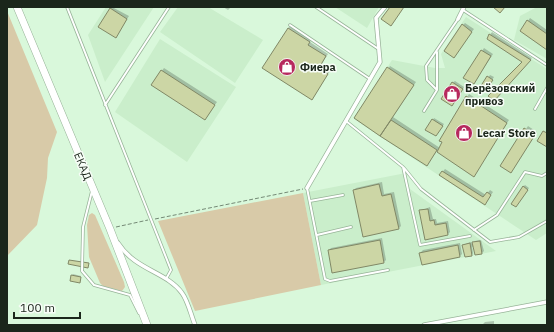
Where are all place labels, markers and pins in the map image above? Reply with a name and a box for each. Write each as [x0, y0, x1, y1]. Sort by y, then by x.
shop icon: Фиера [277, 57, 297, 77]
place label: Фиера [300, 60, 336, 74]
place label: Берёзовский привоз [465, 81, 535, 108]
shop icon: Берёзовский привоз [442, 84, 462, 104]
shop icon: Lecar Store [454, 123, 474, 143]
place label: Lecar Store [477, 126, 536, 140]

